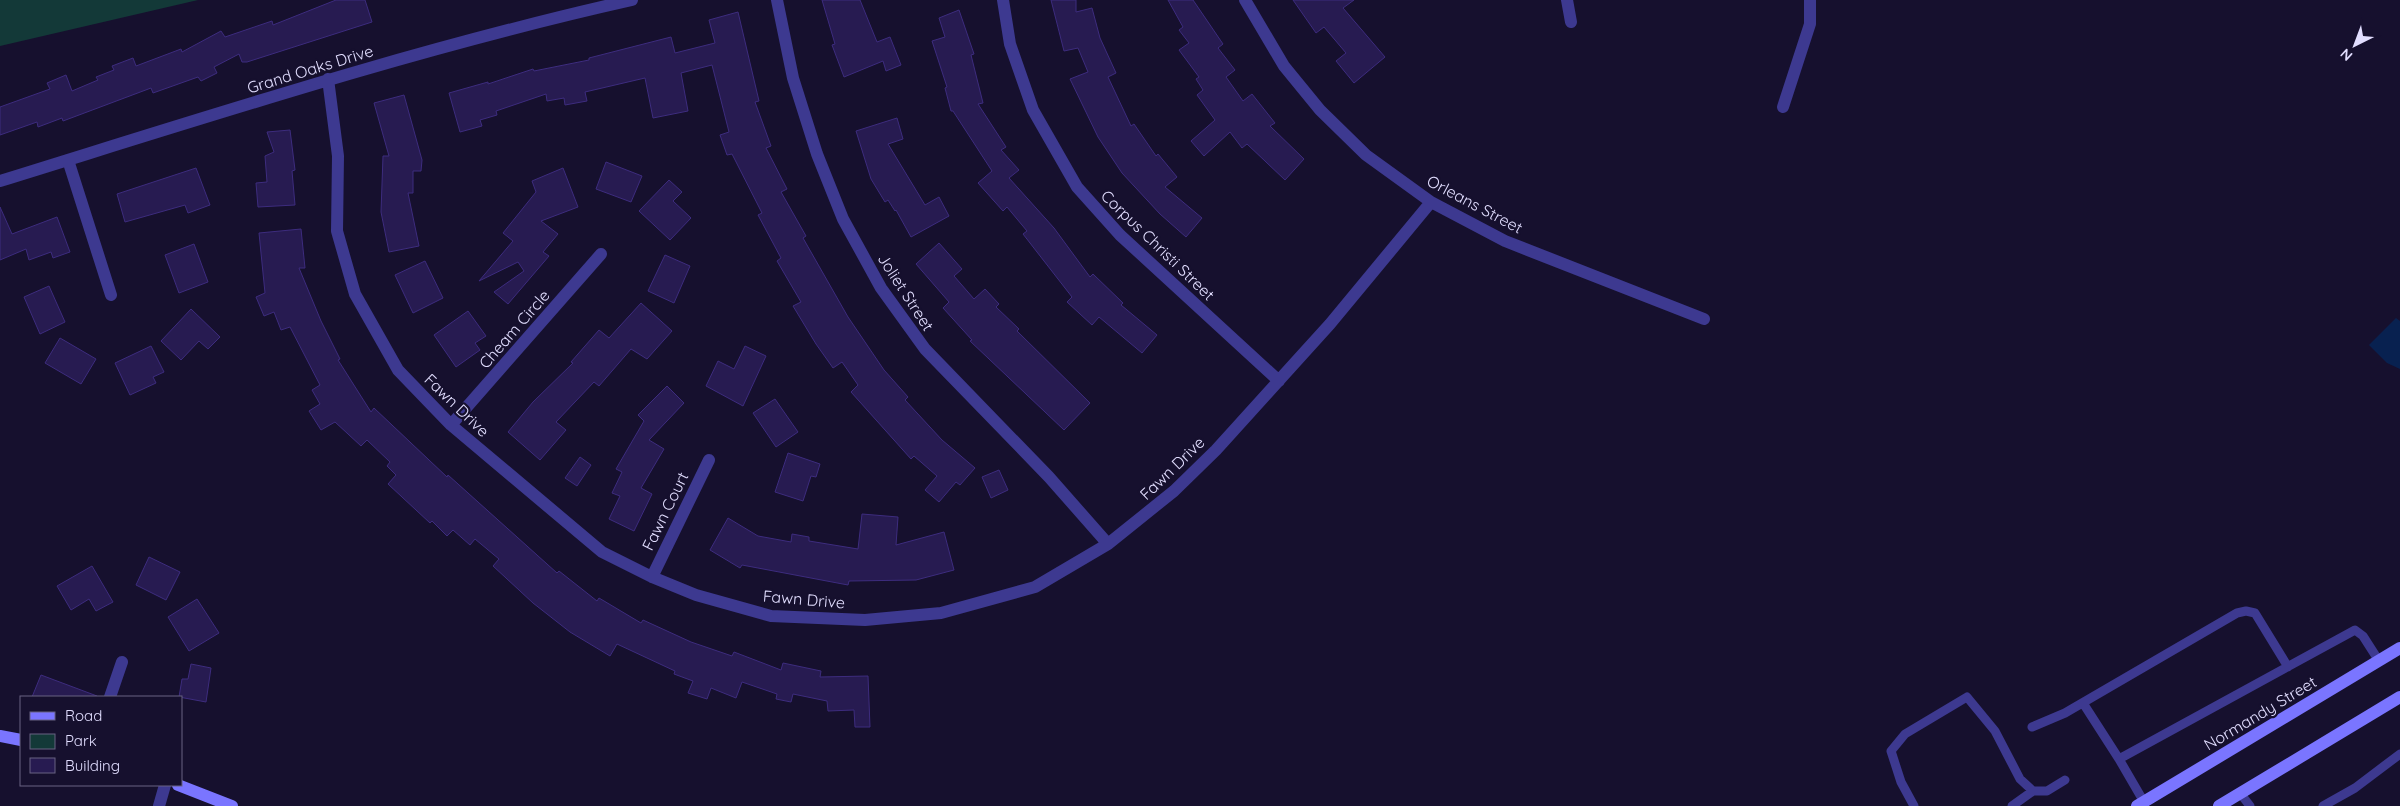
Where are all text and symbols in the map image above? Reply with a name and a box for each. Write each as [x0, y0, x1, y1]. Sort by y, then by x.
north arrow [2330, 20, 2380, 70]
street label: Grand Oaks Drive [244, 40, 376, 98]
text: N [2336, 45, 2356, 65]
street label: Orleans Street [1424, 170, 1526, 238]
street label: Corpus Christi Street [1097, 186, 1219, 304]
street label: Joliet Street [874, 249, 938, 335]
street label: Cheam Circle [474, 286, 554, 372]
street label: Fawn Drive [420, 369, 494, 441]
street label: Fawn Drive [1135, 432, 1209, 504]
street label: Fawn Court [637, 469, 693, 553]
street label: Fawn Drive [762, 585, 846, 613]
street label: Normandy Street [2200, 671, 2320, 755]
legend [20, 696, 182, 786]
text: Road [65, 706, 102, 725]
text: Park [65, 731, 97, 750]
text: Building [65, 756, 120, 775]

